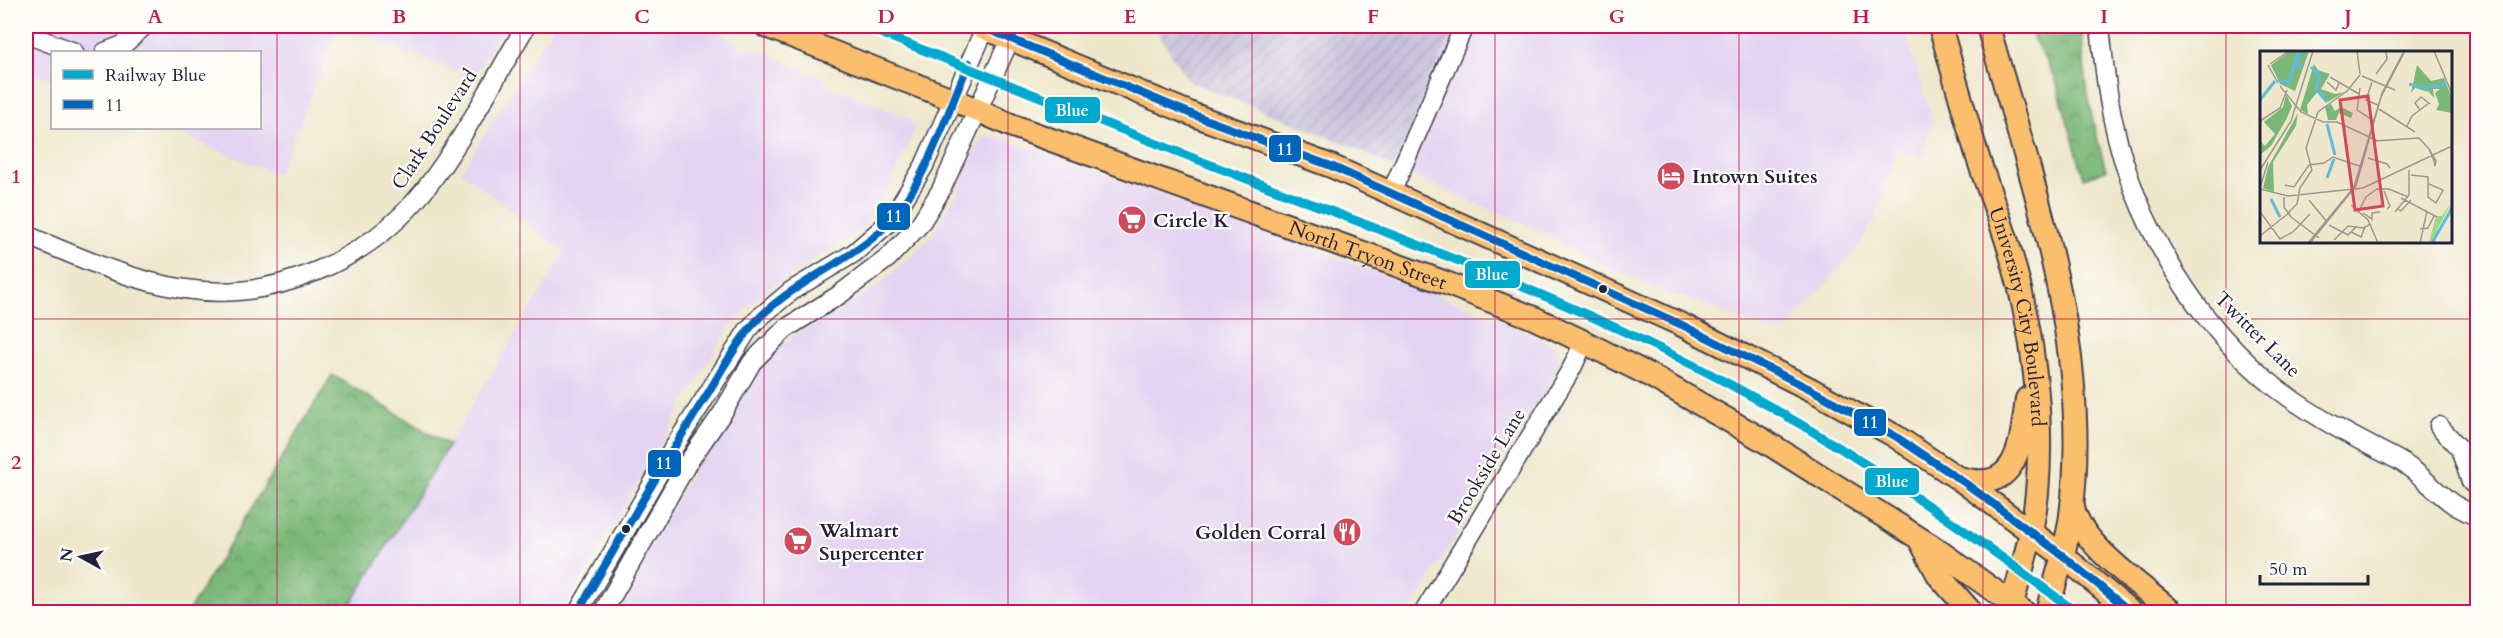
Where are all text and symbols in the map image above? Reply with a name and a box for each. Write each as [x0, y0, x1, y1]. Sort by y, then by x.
text: A [147, 3, 163, 30]
text: B [392, 3, 406, 30]
text: C [634, 3, 650, 30]
text: D [877, 3, 895, 30]
text: E [1124, 3, 1136, 30]
text: F [1367, 3, 1379, 30]
text: G [1609, 3, 1625, 30]
text: H [1852, 3, 1870, 30]
text: I [2100, 3, 2108, 30]
text: J [2341, 3, 2352, 30]
legend [51, 51, 261, 129]
inset map [2260, 51, 2452, 243]
text: Railway Blue [105, 63, 206, 88]
street label: Clark Boulevard [385, 63, 484, 195]
text: 11 [105, 93, 123, 118]
line badge: Blue [1044, 96, 1101, 124]
text: Blue [1055, 100, 1089, 122]
line badge: 11 [1268, 134, 1302, 163]
text: 11 [1277, 139, 1293, 161]
hotel icon: Intown Suites [1655, 160, 1687, 192]
text: 1 [11, 163, 21, 190]
place label: Intown Suites [1692, 163, 1818, 190]
line badge: 11 [876, 202, 911, 231]
street label: University City Boulevard [1982, 203, 2052, 427]
supermarket icon: Circle K [1116, 204, 1148, 236]
text: 11 [886, 206, 902, 228]
place label: Circle K [1153, 207, 1230, 234]
street label: North Tryon Street [1285, 214, 1451, 296]
line badge: Blue [1464, 260, 1521, 289]
text: Blue [1475, 264, 1509, 286]
unlabelled marker [1597, 283, 1609, 295]
street label: Twitter Lane [2209, 285, 2307, 383]
street label: Brookside Lane [1441, 403, 1532, 530]
line badge: 11 [1853, 408, 1887, 437]
text: 11 [1862, 412, 1878, 434]
text: 2 [11, 449, 21, 476]
line badge: 11 [647, 449, 682, 478]
text: 11 [656, 453, 672, 475]
line badge: Blue [1864, 467, 1920, 496]
text: Blue [1875, 471, 1909, 493]
restaurant icon: Golden Corral [1331, 516, 1363, 548]
place label: Walmart Supercenter [818, 517, 925, 567]
place label: Golden Corral [1195, 519, 1326, 546]
unlabelled marker [620, 523, 632, 535]
supermarket icon: Walmart Supercenter [782, 525, 814, 557]
north arrow [51, 527, 111, 587]
text: N [55, 547, 79, 563]
scale bar [2260, 548, 2368, 586]
text: 50 m [2269, 557, 2308, 582]

